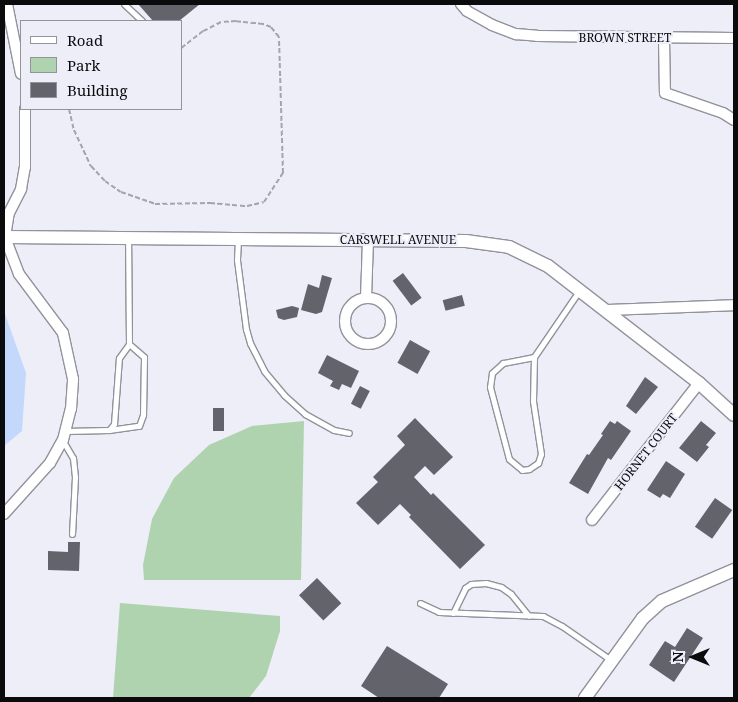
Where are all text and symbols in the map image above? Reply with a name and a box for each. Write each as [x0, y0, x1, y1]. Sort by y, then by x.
legend [20, 20, 182, 110]
text: Road [67, 30, 103, 50]
street label: BROWN STREET [579, 31, 671, 45]
text: Park [67, 55, 100, 75]
text: Building [67, 80, 128, 100]
street label: CARSWELL AVENUE [340, 233, 456, 247]
street label: HORNET COURT [612, 411, 680, 493]
north arrow [668, 632, 718, 682]
text: N [668, 651, 687, 663]

